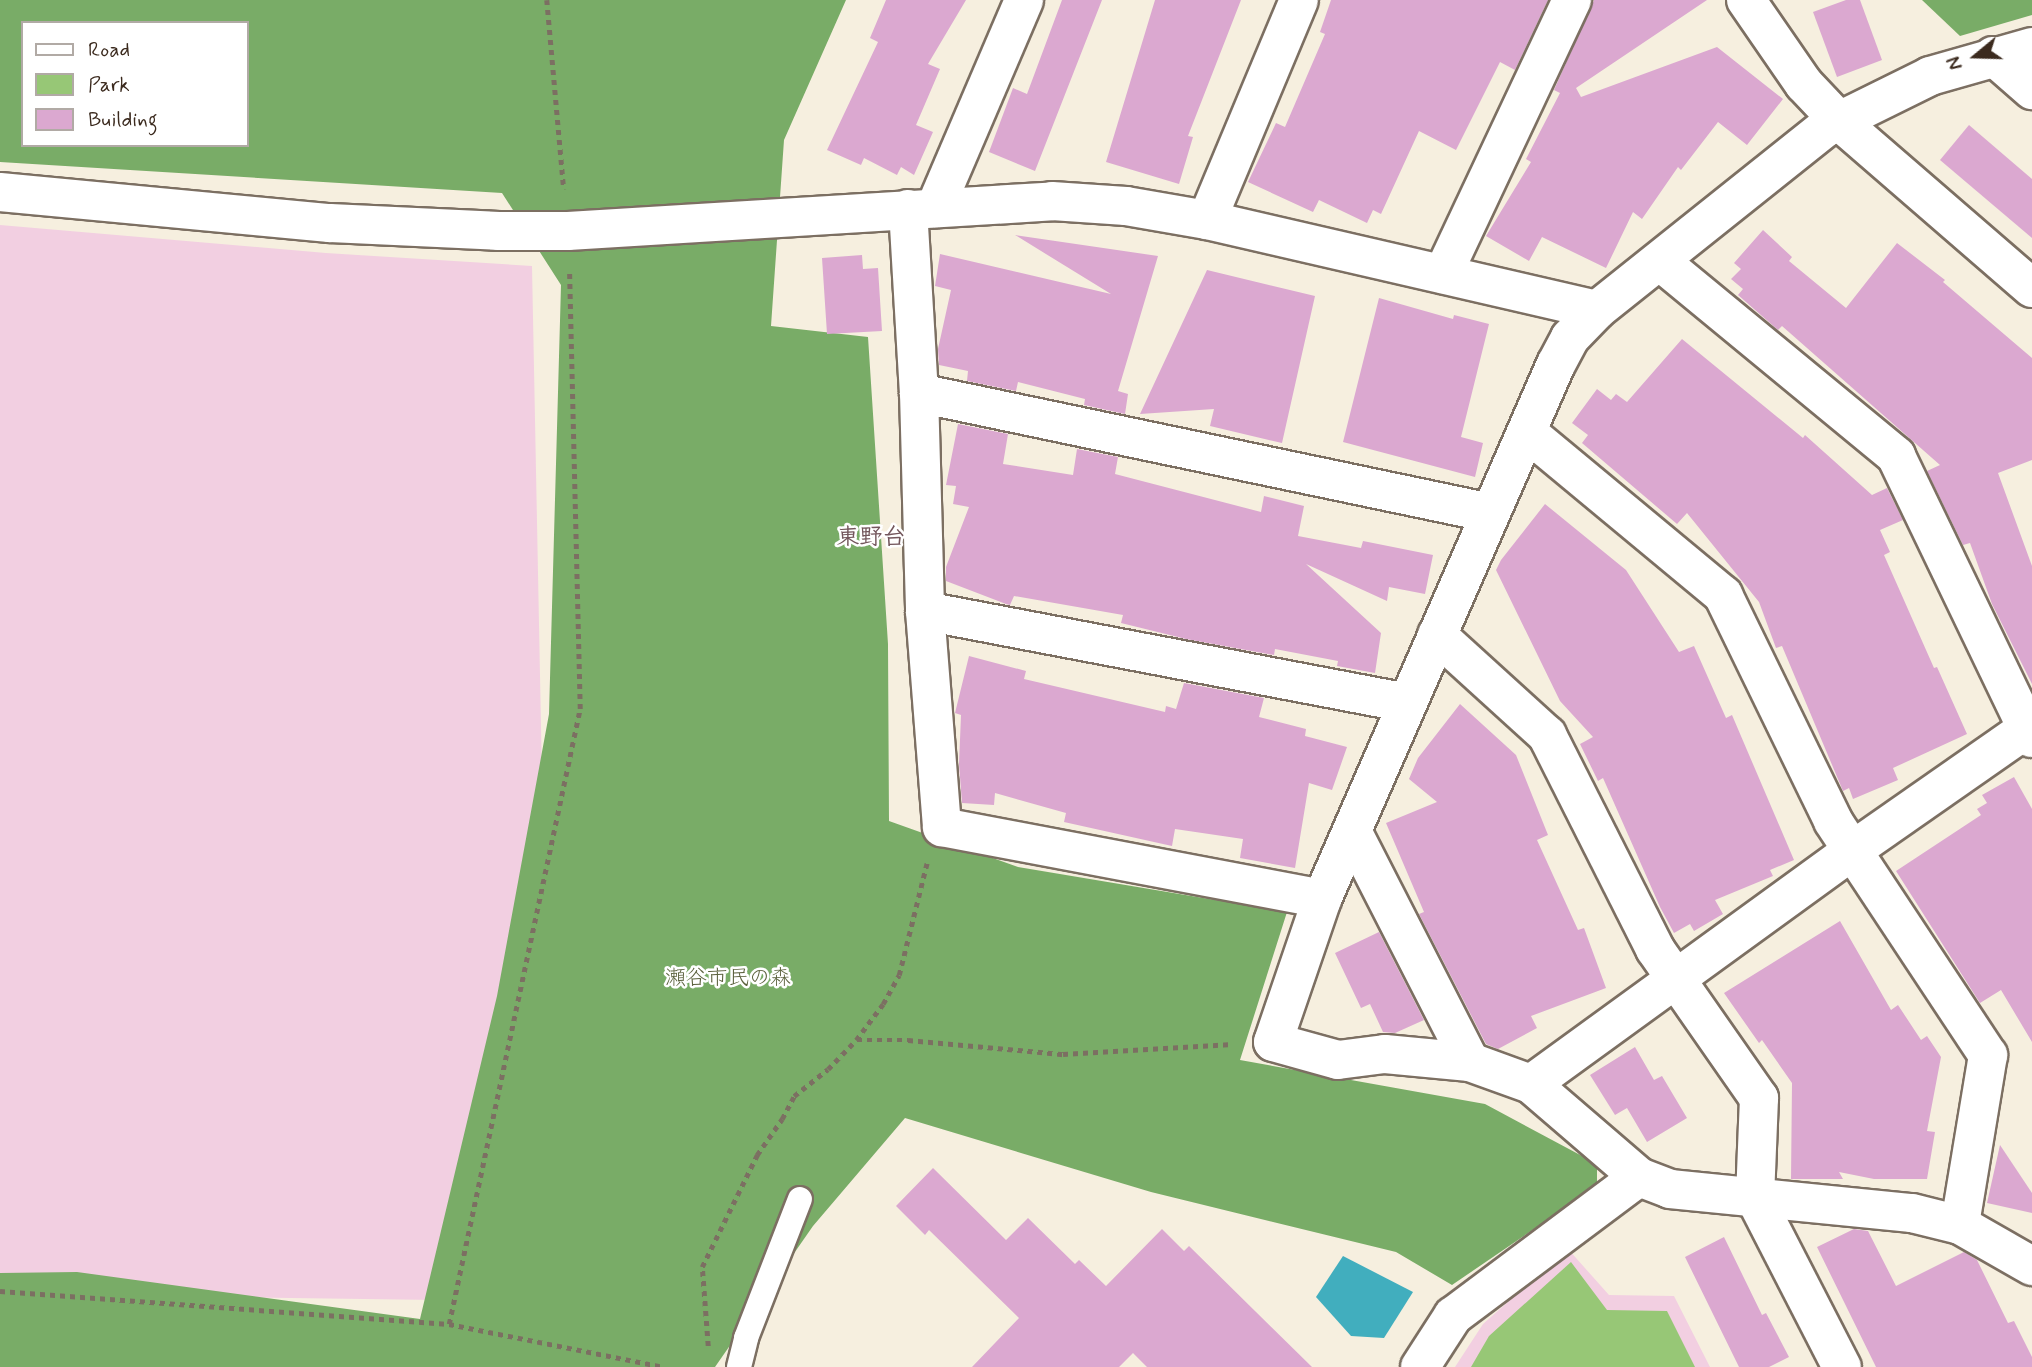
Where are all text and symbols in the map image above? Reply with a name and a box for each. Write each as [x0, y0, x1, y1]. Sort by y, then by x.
legend [21, 21, 248, 147]
north arrow [1941, 21, 2011, 91]
text: Road [88, 36, 130, 64]
text: N [1942, 53, 1970, 73]
text: Park [88, 71, 130, 99]
text: Building [88, 106, 158, 134]
district label: 東野台 [837, 524, 905, 552]
park label: 瀬谷市民の森 [665, 965, 791, 991]

